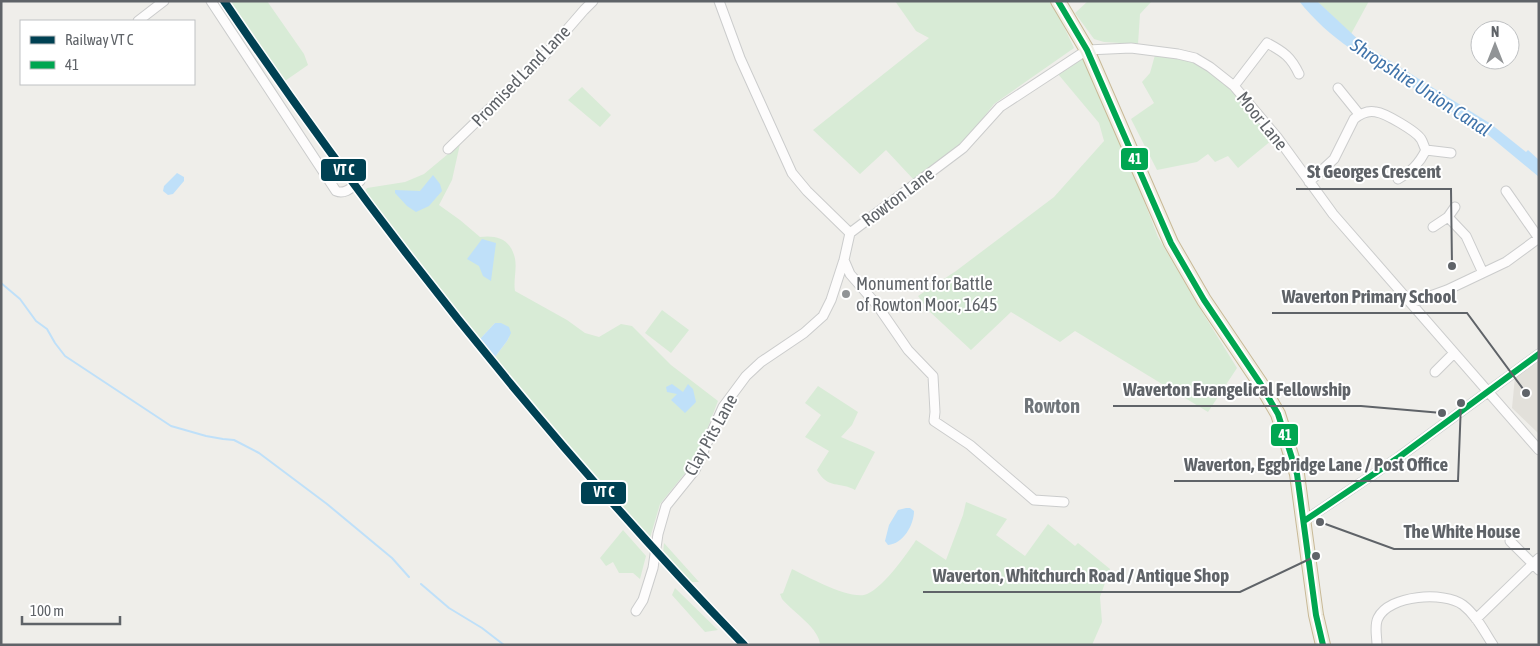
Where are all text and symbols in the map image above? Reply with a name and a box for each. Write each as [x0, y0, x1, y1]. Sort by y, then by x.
legend [20, 20, 195, 85]
north arrow [1470, 20, 1520, 70]
street label: Promised Land Lane [467, 21, 574, 131]
text: N [1491, 24, 1499, 40]
text: Railway VT C [65, 31, 134, 48]
water label: Shropshire Union Canal [1346, 33, 1495, 141]
text: 41 [65, 56, 79, 73]
street label: Moor Lane [1233, 87, 1292, 154]
line badge: 41 [1120, 147, 1149, 171]
text: 41 [1127, 151, 1142, 167]
callout: St Georges Crescent [1296, 155, 1451, 189]
line badge: VT C [320, 158, 367, 182]
text: St Georges Crescent [1307, 160, 1442, 182]
text: VT C [332, 162, 355, 178]
street label: Rowton Lane [857, 163, 938, 231]
place label: Monument for Battle of Rowton Moor, 1645 [856, 273, 997, 315]
callout: Waverton Primary School [1272, 279, 1467, 313]
text: Waverton Primary School [1281, 285, 1457, 307]
marker: Monument for Battle of Rowton Moor, 1645 [840, 288, 852, 300]
callout: Waverton Evangelical Fellowship [1113, 372, 1361, 406]
text: Waverton Evangelical Fellowship [1122, 378, 1351, 400]
street label: Clay Pits Lane [680, 390, 742, 479]
district label: Rowton [1024, 394, 1080, 417]
line badge: 41 [1270, 423, 1299, 447]
text: 41 [1277, 427, 1292, 443]
callout: Waverton, Eggbridge Lane / Post Office [1174, 447, 1458, 481]
text: Waverton, Eggbridge Lane / Post Office [1183, 453, 1448, 475]
line badge: VT C [580, 481, 627, 505]
text: VT C [592, 484, 615, 500]
callout: The White House [1394, 515, 1530, 549]
text: The White House [1404, 520, 1521, 542]
callout: Waverton, Whitchurch Road / Antique Shop [923, 558, 1240, 592]
text: Waverton, Whitchurch Road / Antique Shop [932, 564, 1229, 586]
scale bar [22, 594, 120, 626]
text: 100 m [30, 602, 64, 619]

